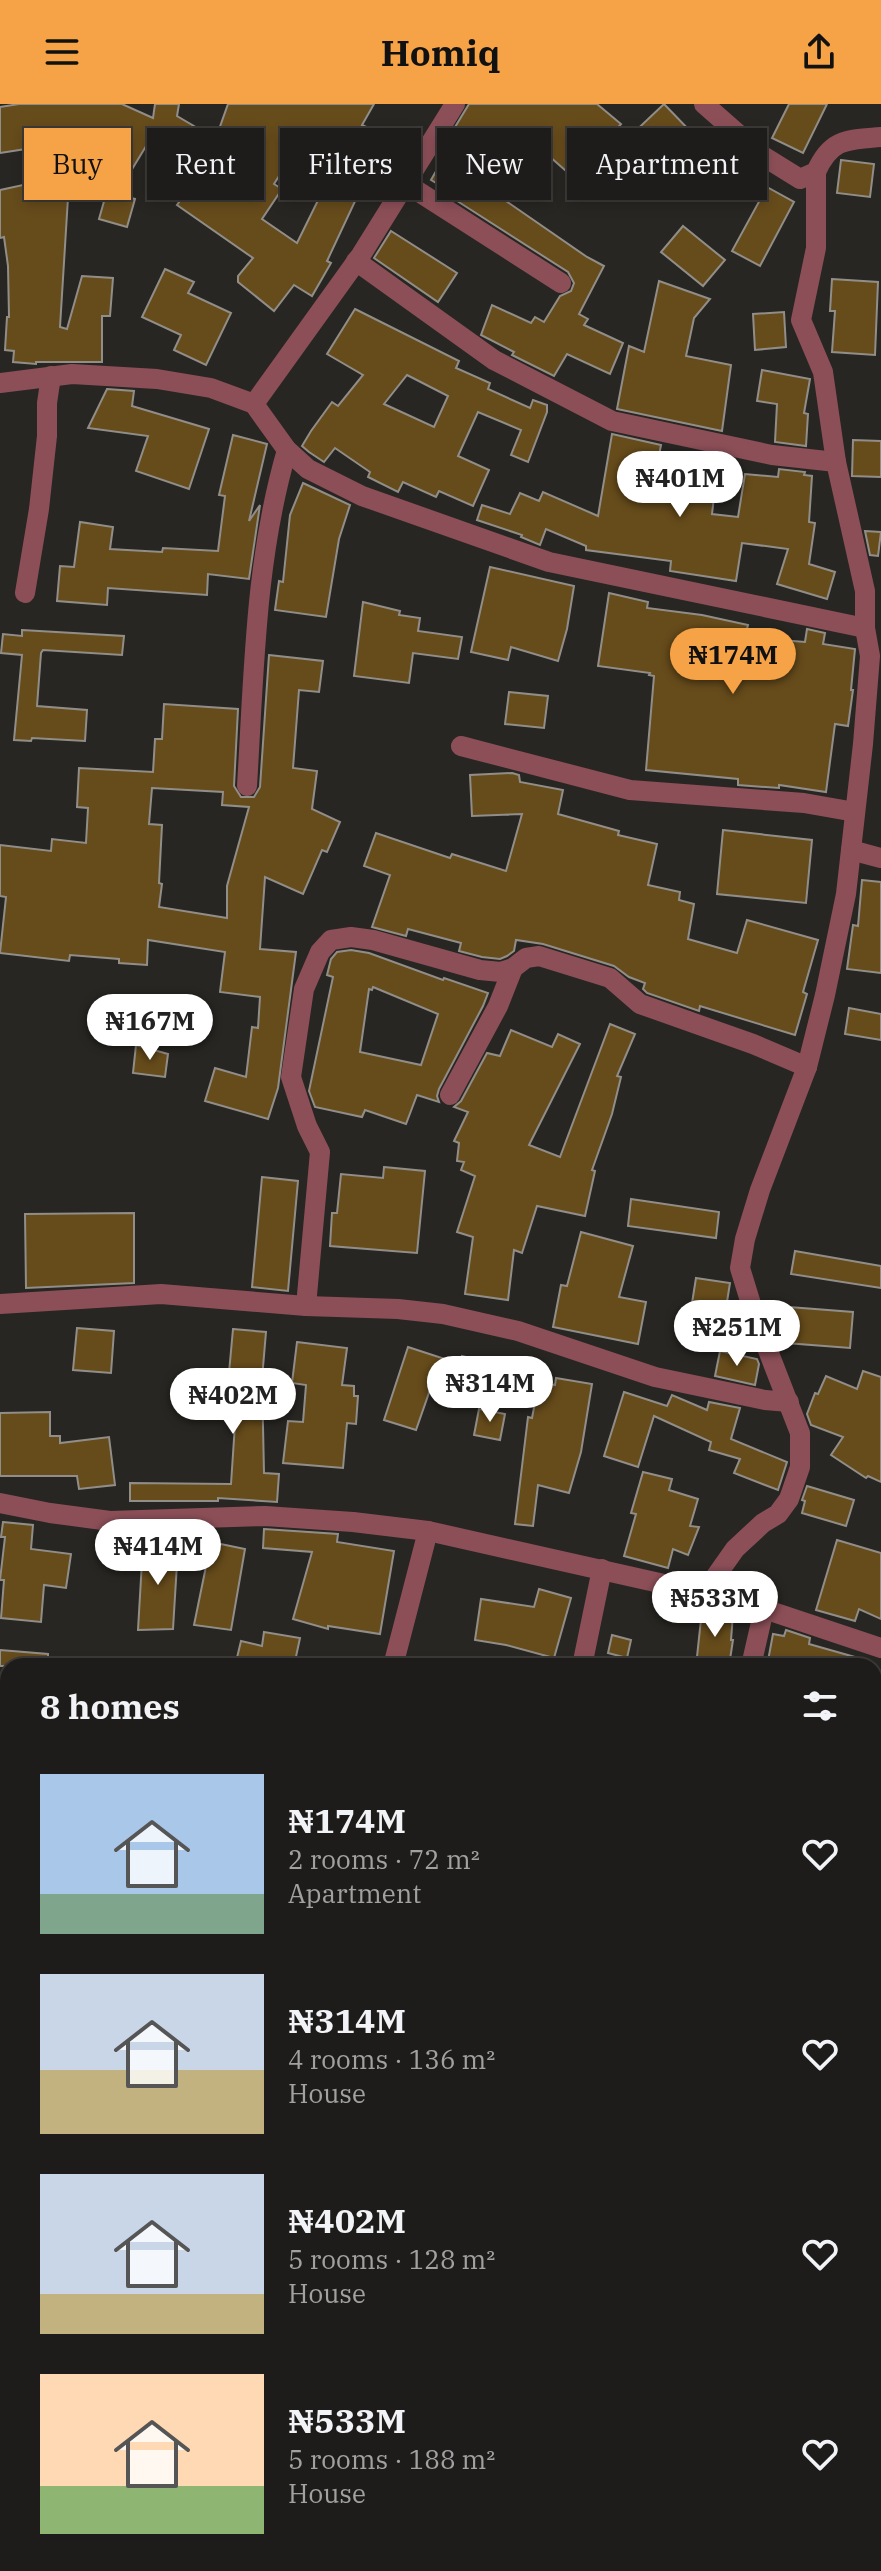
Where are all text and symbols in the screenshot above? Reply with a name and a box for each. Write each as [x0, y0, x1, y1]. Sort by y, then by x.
text: Homiq [381, 29, 500, 76]
icon: menu [40, 30, 84, 74]
icon: share [797, 30, 841, 74]
chip: Buy [24, 128, 131, 200]
chip: Rent [147, 128, 264, 200]
chip: Filters [280, 128, 421, 200]
chip: New [437, 128, 551, 200]
chip: Apartment [567, 128, 767, 200]
pin: ₦401M [624, 451, 736, 519]
text: ₦401M [635, 460, 725, 494]
pin: ₦174M [677, 628, 789, 696]
text: ₦174M [688, 637, 778, 671]
pin: ₦167M [94, 994, 206, 1062]
text: ₦167M [105, 1003, 195, 1037]
pin: ₦251M [681, 1300, 793, 1368]
text: ₦251M [692, 1309, 782, 1343]
pin: ₦314M [434, 1356, 546, 1424]
text: ₦314M [445, 1365, 535, 1399]
pin: ₦402M [177, 1368, 289, 1436]
text: ₦402M [188, 1377, 278, 1411]
pin: ₦414M [102, 1519, 214, 1587]
text: ₦414M [113, 1528, 203, 1562]
pin: ₦533M [659, 1571, 771, 1639]
text: ₦533M [670, 1580, 760, 1614]
text: 8 homes [40, 1684, 180, 1728]
icon: filters [798, 1684, 842, 1728]
text: ₦174M [288, 1798, 406, 1842]
icon: home [104, 1806, 200, 1902]
icon: heart [798, 1832, 842, 1876]
text: 2 rooms · 72 m² [288, 1842, 480, 1876]
text: Apartment [288, 1876, 421, 1910]
text: ₦314M [288, 1998, 406, 2042]
icon: home [104, 2006, 200, 2102]
icon: heart [798, 2032, 842, 2076]
text: 4 rooms · 136 m² [288, 2042, 495, 2076]
text: House [288, 2076, 366, 2110]
text: ₦402M [288, 2198, 406, 2242]
icon: home [104, 2206, 200, 2302]
icon: heart [798, 2232, 842, 2276]
text: 5 rooms · 128 m² [288, 2242, 495, 2276]
text: House [288, 2276, 366, 2310]
text: ₦533M [288, 2398, 406, 2442]
icon: home [104, 2406, 200, 2502]
icon: heart [798, 2432, 842, 2476]
text: 5 rooms · 188 m² [288, 2442, 495, 2476]
text: House [288, 2476, 366, 2510]

